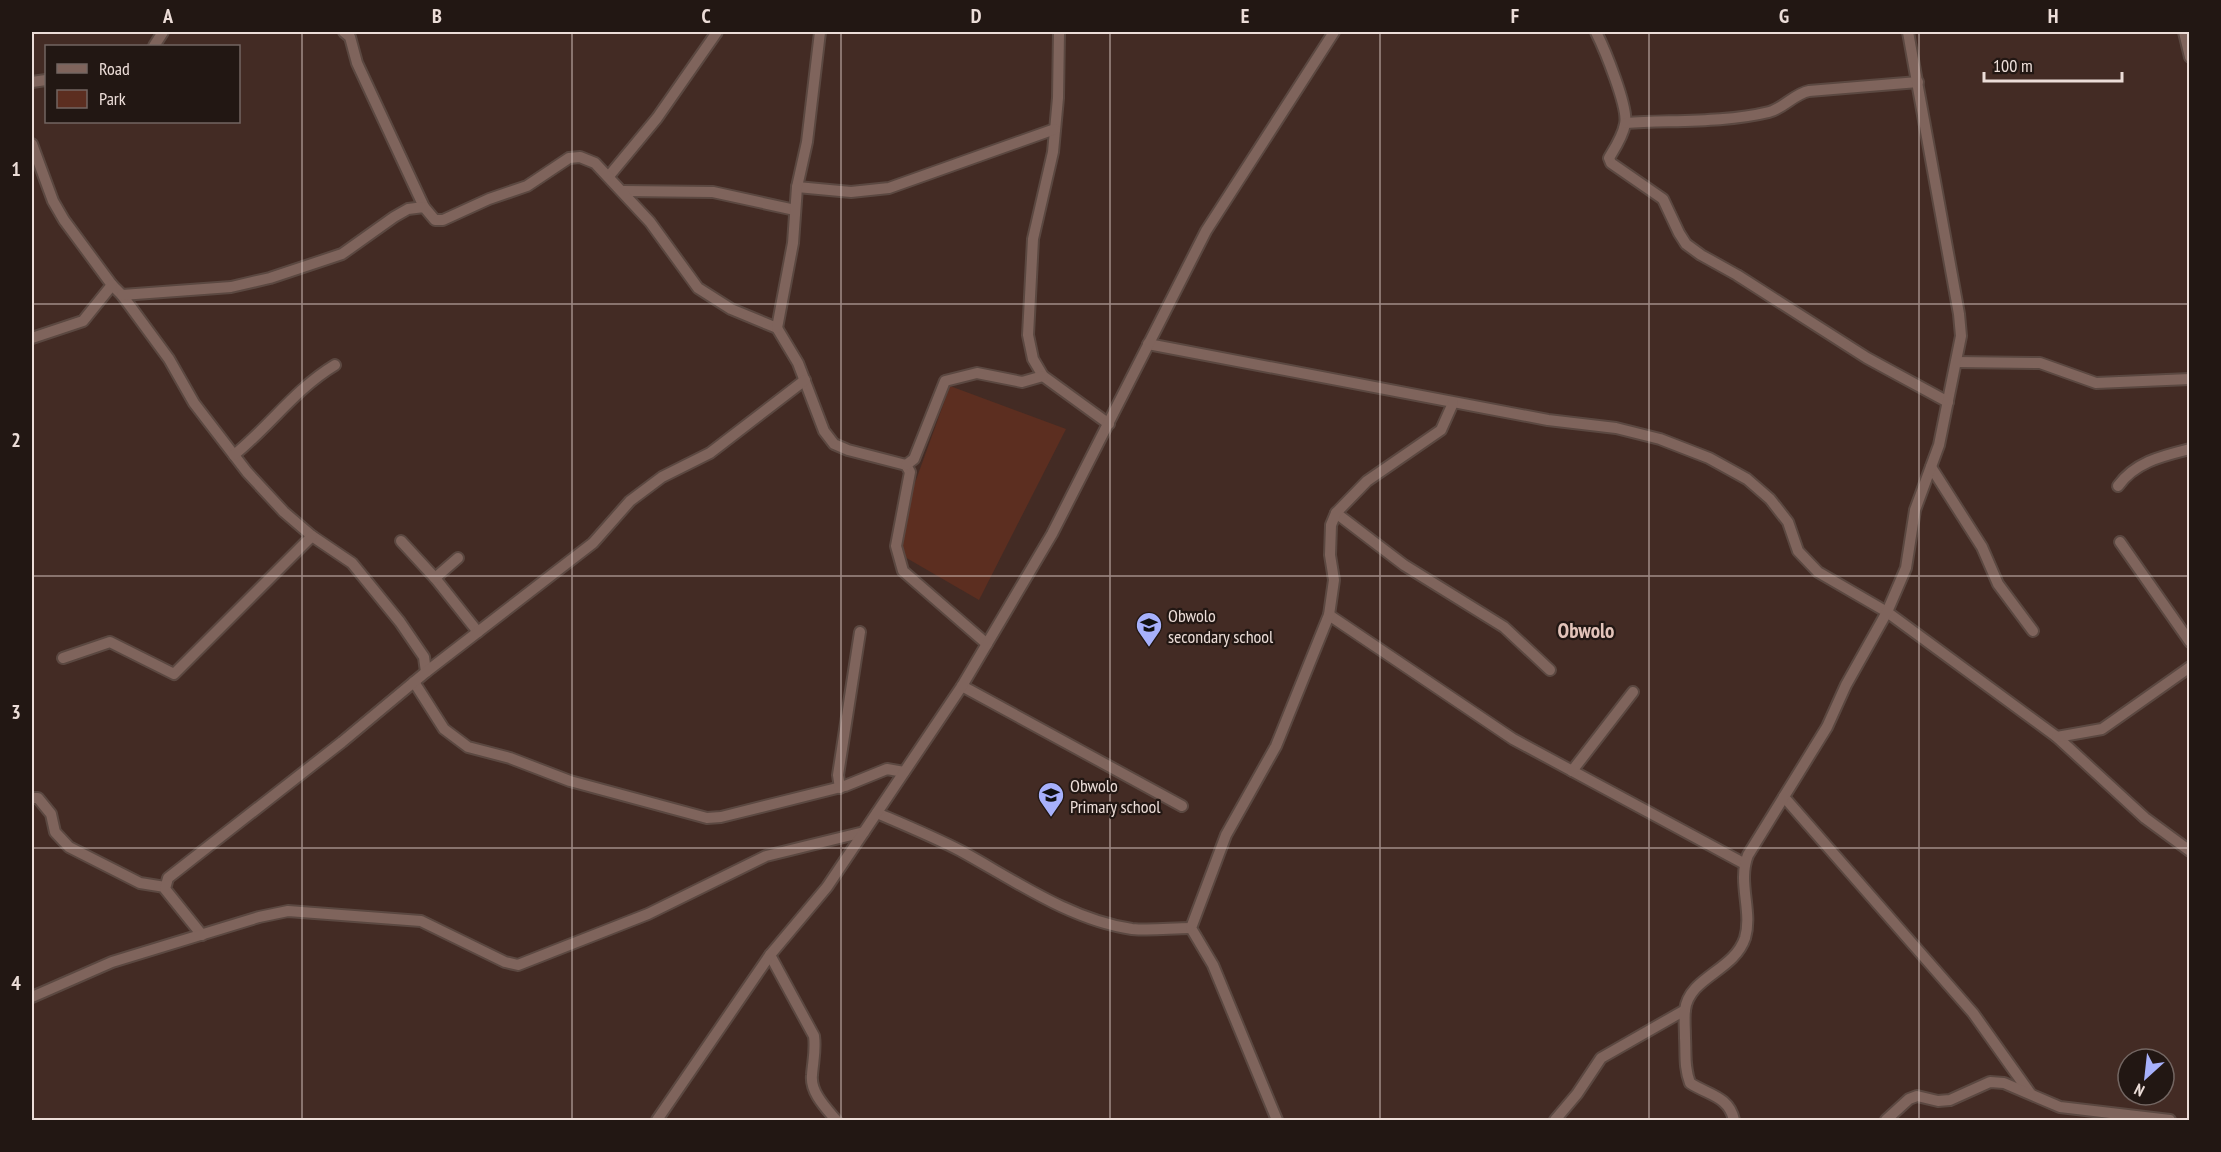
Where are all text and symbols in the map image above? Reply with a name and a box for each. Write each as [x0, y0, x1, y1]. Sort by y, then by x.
text: A [162, 3, 174, 29]
text: B [432, 3, 442, 29]
text: C [701, 3, 711, 29]
text: D [971, 3, 982, 29]
text: E [1241, 3, 1249, 29]
text: F [1511, 3, 1519, 29]
text: G [1779, 3, 1789, 29]
text: H [2048, 3, 2058, 29]
legend [45, 45, 240, 123]
scale bar [1984, 45, 2122, 83]
text: 100 m [1993, 54, 2033, 77]
text: Road [99, 57, 130, 80]
text: Park [99, 87, 126, 110]
text: 1 [11, 156, 21, 182]
text: 2 [11, 427, 21, 453]
place label: Obwolo secondary school [1168, 604, 1274, 648]
school or university icon: Obwolo secondary school [1134, 610, 1164, 648]
district label: Obwolo [1558, 617, 1614, 644]
text: 3 [11, 699, 21, 725]
place label: Obwolo Primary school [1070, 774, 1161, 818]
school or university icon: Obwolo Primary school [1036, 780, 1066, 818]
text: 4 [11, 970, 21, 996]
north arrow [2116, 1047, 2176, 1107]
text: N [2131, 1079, 2148, 1101]

